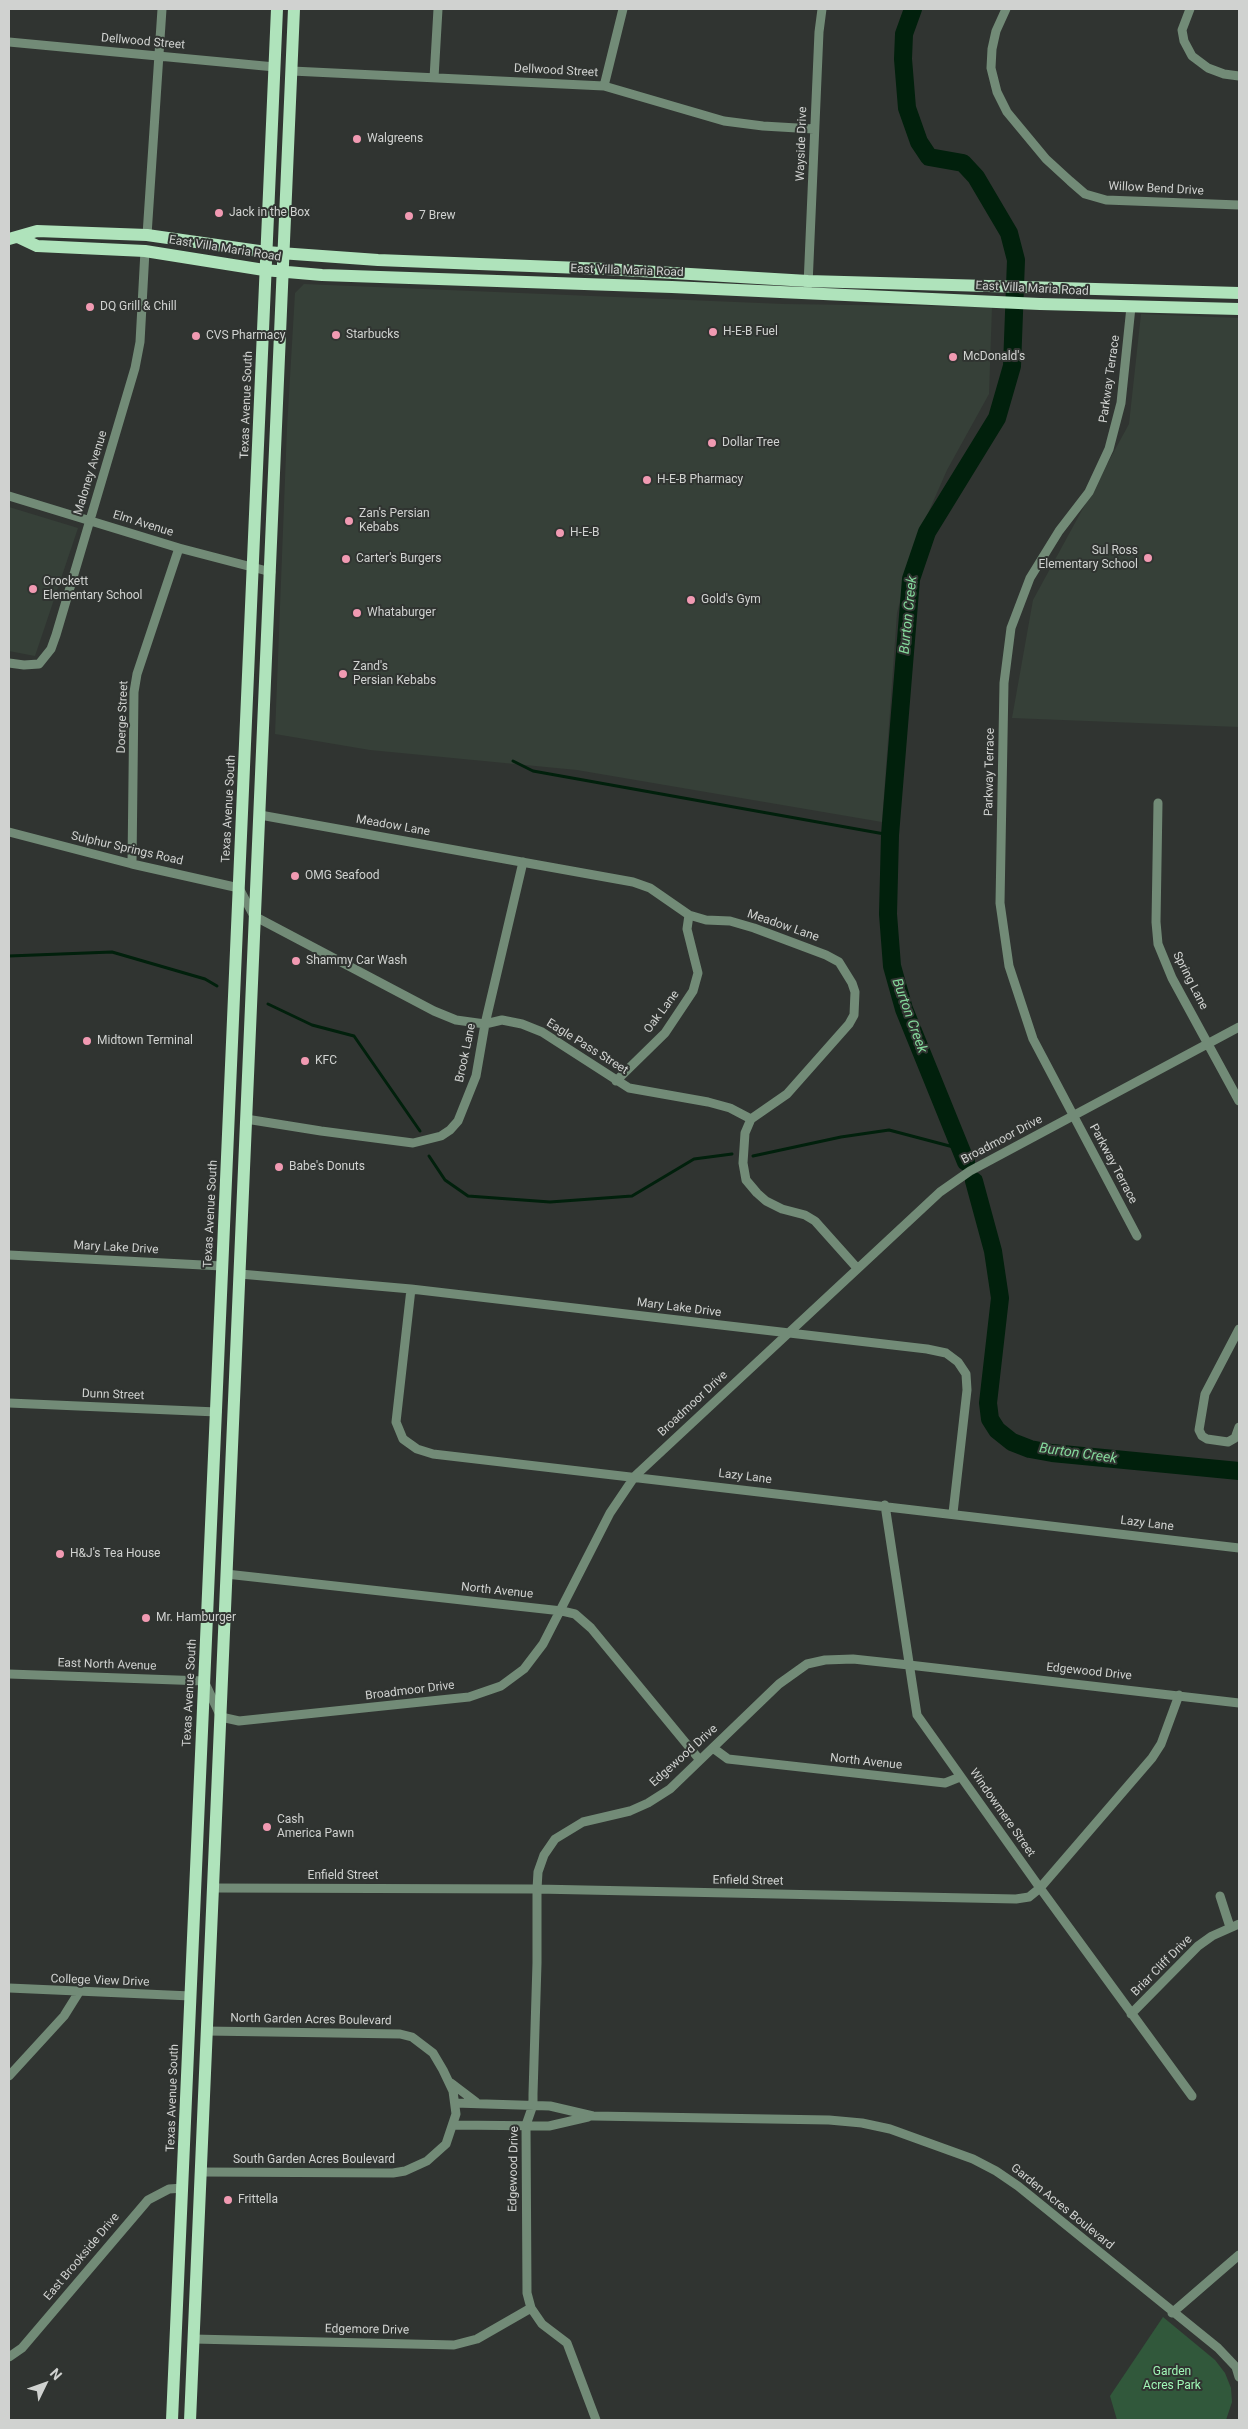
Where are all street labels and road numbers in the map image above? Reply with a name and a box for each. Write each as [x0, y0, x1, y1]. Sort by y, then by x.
street label: Dellwood Street [100, 31, 186, 53]
street label: Dellwood Street [514, 62, 598, 80]
street label: Wayside Drive [794, 106, 810, 182]
street label: Willow Bend Drive [1108, 179, 1204, 199]
street label: East Villa Maria Road [168, 233, 282, 265]
street label: East Villa Maria Road [570, 262, 684, 280]
street label: East Villa Maria Road [975, 279, 1089, 299]
street label: Parkway Terrace [1097, 334, 1123, 424]
street label: Texas Avenue South [238, 351, 256, 459]
street label: Maloney Avenue [71, 429, 111, 517]
street label: Elm Avenue [111, 508, 175, 540]
street label: Doerge Street [115, 680, 131, 754]
street label: Parkway Terrace [982, 728, 998, 816]
street label: Texas Avenue South [219, 755, 239, 863]
street label: Meadow Lane [355, 812, 431, 840]
street label: Sulphur Springs Road [70, 829, 184, 869]
street label: Meadow Lane [745, 907, 821, 945]
street label: Spring Lane [1169, 950, 1211, 1012]
street label: Oak Lane [641, 988, 683, 1036]
street label: Eagle Pass Street [544, 1016, 630, 1078]
street label: Brook Lane [453, 1022, 479, 1084]
street label: Broadmoor Drive [959, 1113, 1045, 1167]
street label: Parkway Terrace [1086, 1122, 1140, 1206]
street label: Texas Avenue South [201, 1160, 221, 1268]
street label: Mary Lake Drive [73, 1239, 159, 1257]
street label: Mary Lake Drive [636, 1296, 722, 1320]
street label: Broadmoor Drive [655, 1368, 731, 1440]
street label: Dunn Street [82, 1387, 144, 1403]
street label: Lazy Lane [718, 1467, 772, 1487]
street label: Lazy Lane [1120, 1514, 1174, 1534]
street label: North Avenue [460, 1580, 534, 1602]
street label: Texas Avenue South [180, 1639, 200, 1747]
street label: East North Avenue [57, 1656, 157, 1674]
street label: Edgewood Drive [1045, 1660, 1133, 1684]
street label: Broadmoor Drive [365, 1678, 455, 1704]
street label: Edgewood Drive [647, 1722, 721, 1790]
street label: North Avenue [829, 1751, 903, 1773]
street label: Windowmere Street [966, 1766, 1038, 1860]
street label: Enfield Street [308, 1869, 378, 1883]
street label: Enfield Street [712, 1873, 784, 1889]
street label: Briar Cliff Drive [1129, 1933, 1195, 1999]
street label: College View Drive [50, 1972, 150, 1990]
street label: North Garden Acres Boulevard [230, 2011, 392, 2029]
street label: Texas Avenue South [164, 2044, 182, 2152]
street label: Edgewood Drive [506, 2126, 522, 2212]
street label: South Garden Acres Boulevard [233, 2153, 395, 2167]
street label: Garden Acres Boulevard [1008, 2161, 1116, 2253]
street label: East Brookside Drive [41, 2210, 123, 2304]
street label: Edgemore Drive [325, 2322, 409, 2338]

